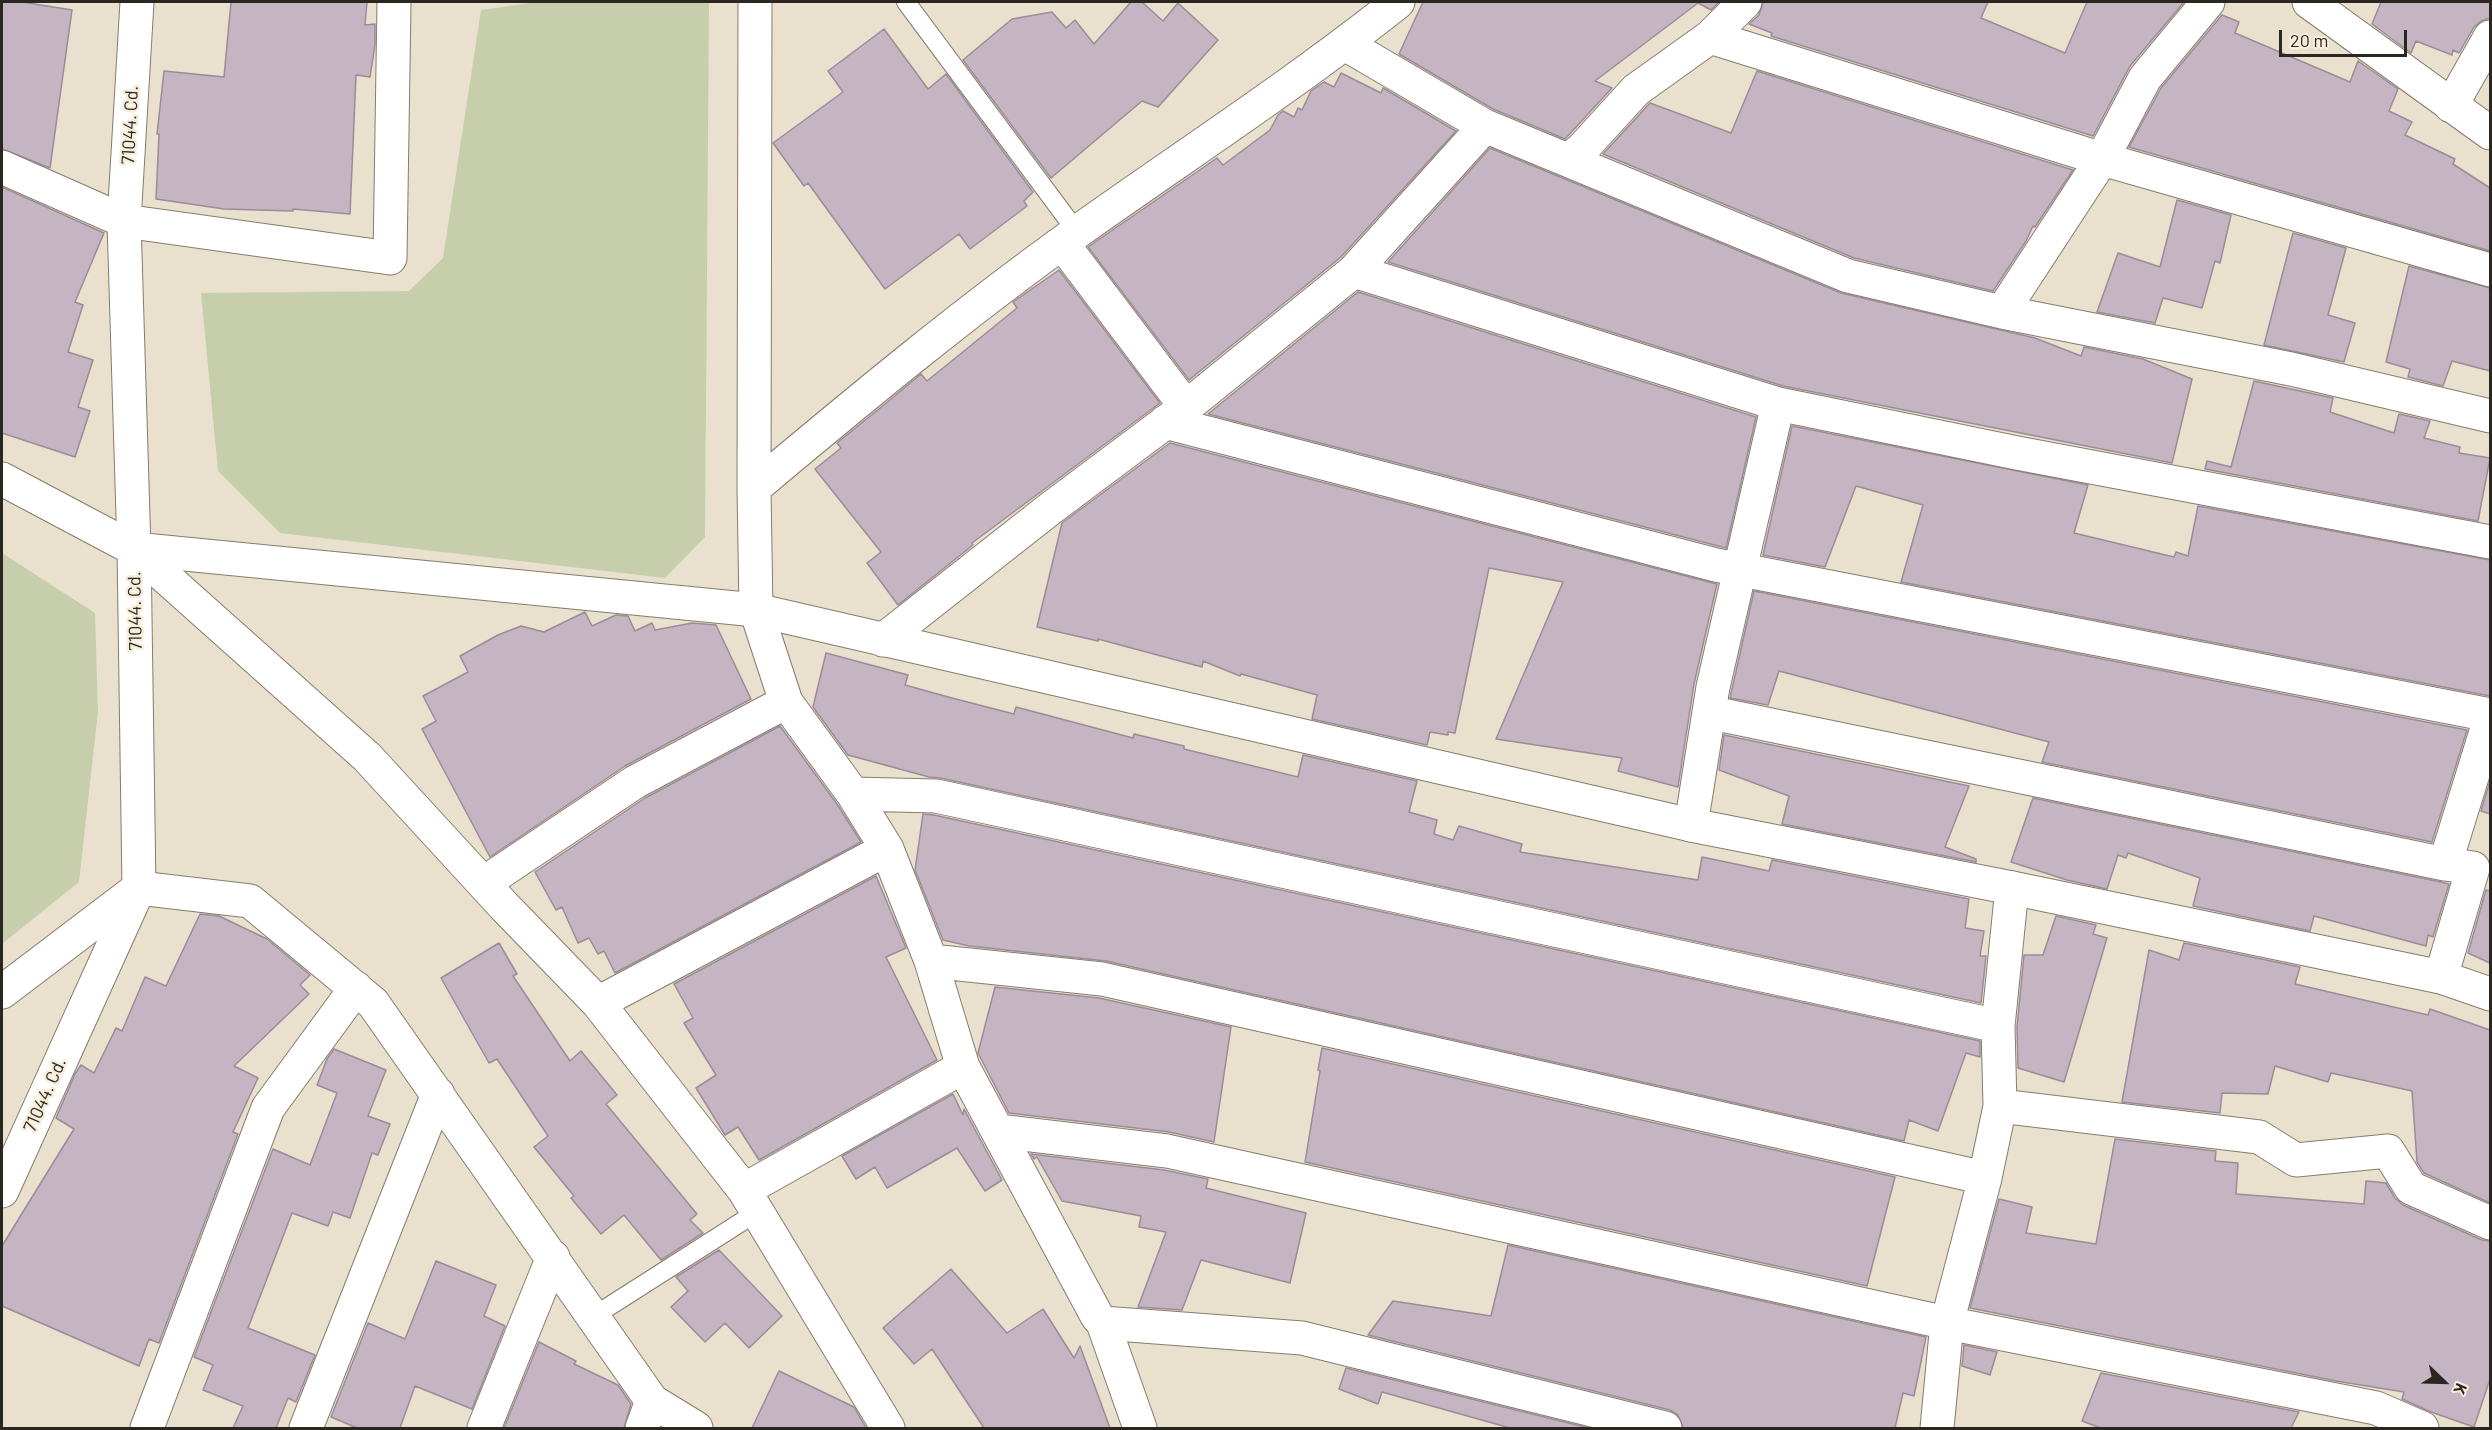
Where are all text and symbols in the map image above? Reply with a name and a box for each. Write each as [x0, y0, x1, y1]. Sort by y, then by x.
scale bar [2282, 18, 2410, 56]
text: 20 m [2290, 29, 2328, 51]
street label: 71044. Cd. [117, 85, 143, 165]
street label: 71044. Cd. [124, 571, 146, 651]
street label: 71044. Cd. [19, 1054, 71, 1136]
north arrow [2414, 1352, 2474, 1412]
text: K [2450, 1381, 2472, 1398]

